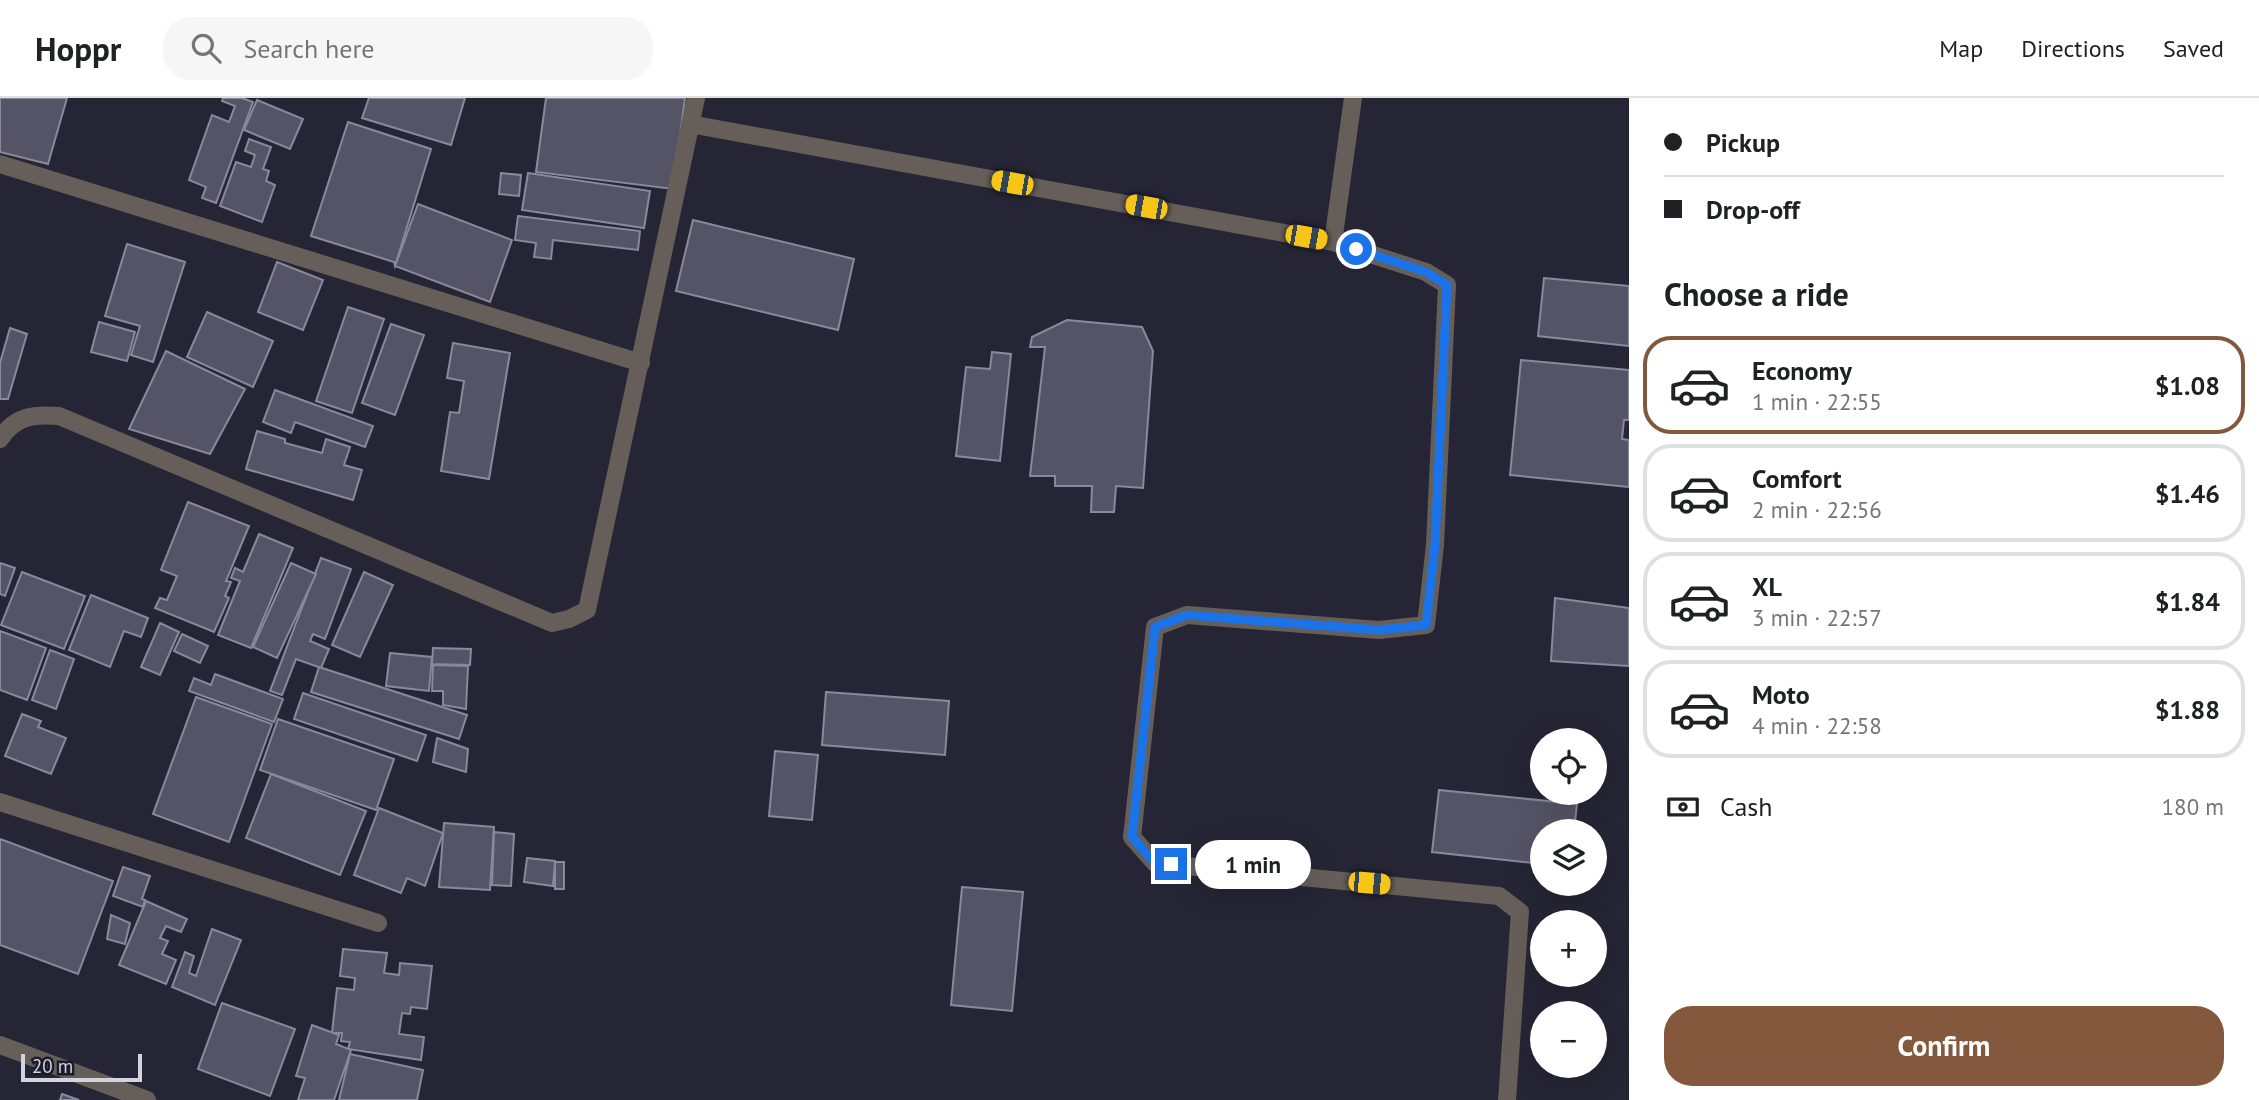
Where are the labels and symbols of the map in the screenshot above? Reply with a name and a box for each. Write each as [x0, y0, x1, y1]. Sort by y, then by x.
car [990, 169, 1035, 197]
car [1124, 193, 1169, 221]
car [1284, 223, 1329, 251]
route start [1340, 233, 1372, 265]
callout: 1 min [1196, 840, 1311, 888]
route end [1155, 848, 1187, 880]
car [1348, 871, 1391, 895]
scale bar [21, 1051, 142, 1083]

